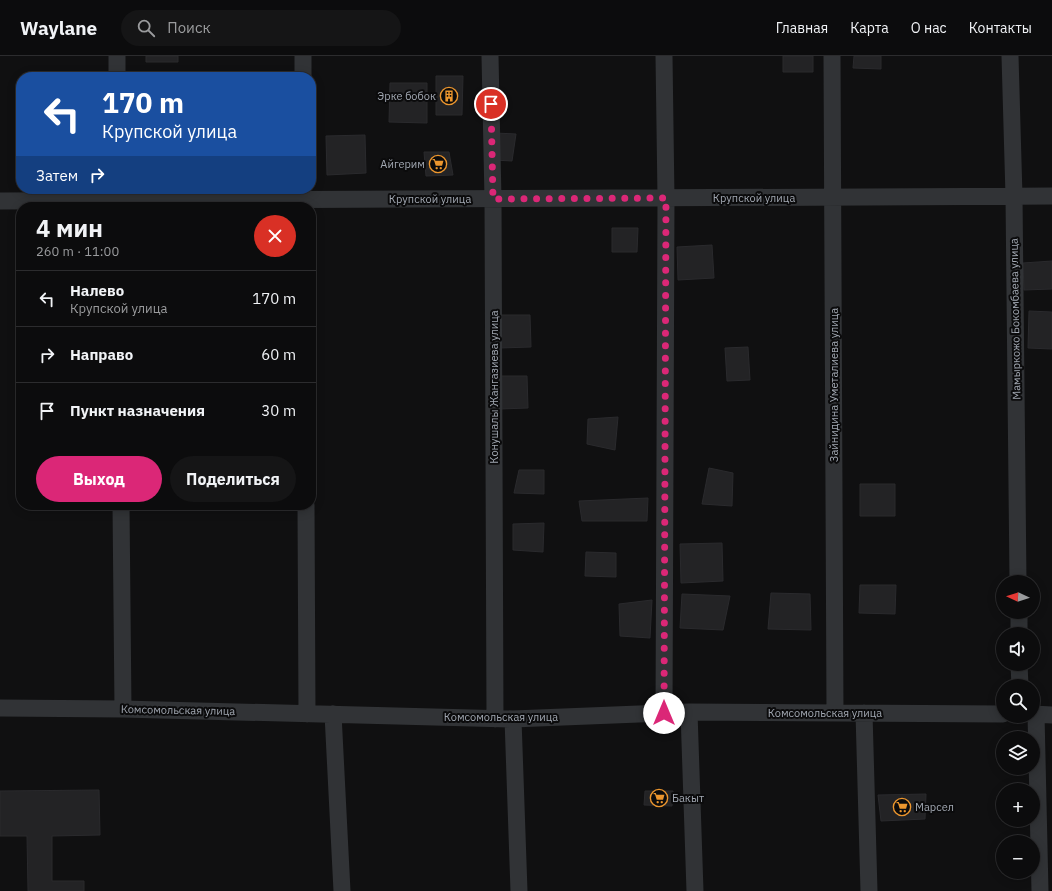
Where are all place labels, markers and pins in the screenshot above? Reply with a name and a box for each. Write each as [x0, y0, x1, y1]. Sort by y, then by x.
building icon: Эрке бобок [439, 86, 459, 106]
pin [474, 87, 508, 121]
place label: Эрке бобок [377, 89, 436, 103]
supermarket icon: Айгерим [428, 154, 448, 174]
place label: Айгерим [380, 157, 425, 171]
supermarket icon: Бакыт [649, 788, 669, 808]
place label: Бакыт [672, 791, 704, 805]
supermarket icon: Марсел [892, 797, 912, 817]
place label: Марсел [915, 800, 954, 814]

